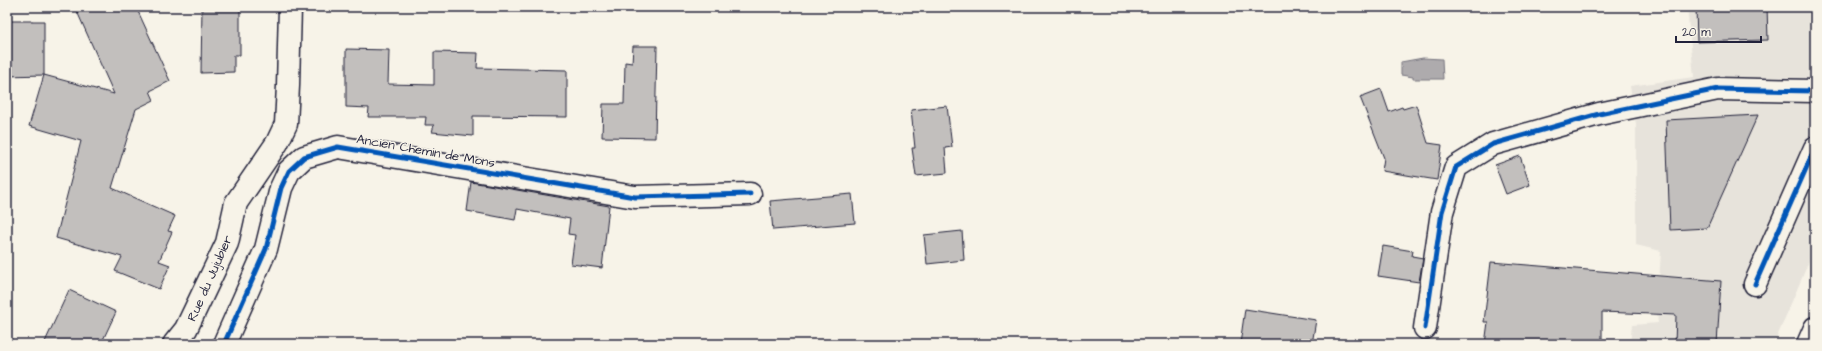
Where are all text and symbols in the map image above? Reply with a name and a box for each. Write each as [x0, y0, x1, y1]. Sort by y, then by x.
scale bar [1676, 18, 1761, 44]
text: 20 m [1682, 24, 1711, 41]
street label: Ancien Chemin de Mons [355, 130, 497, 172]
street label: Rue du Jujubier [183, 233, 237, 324]

